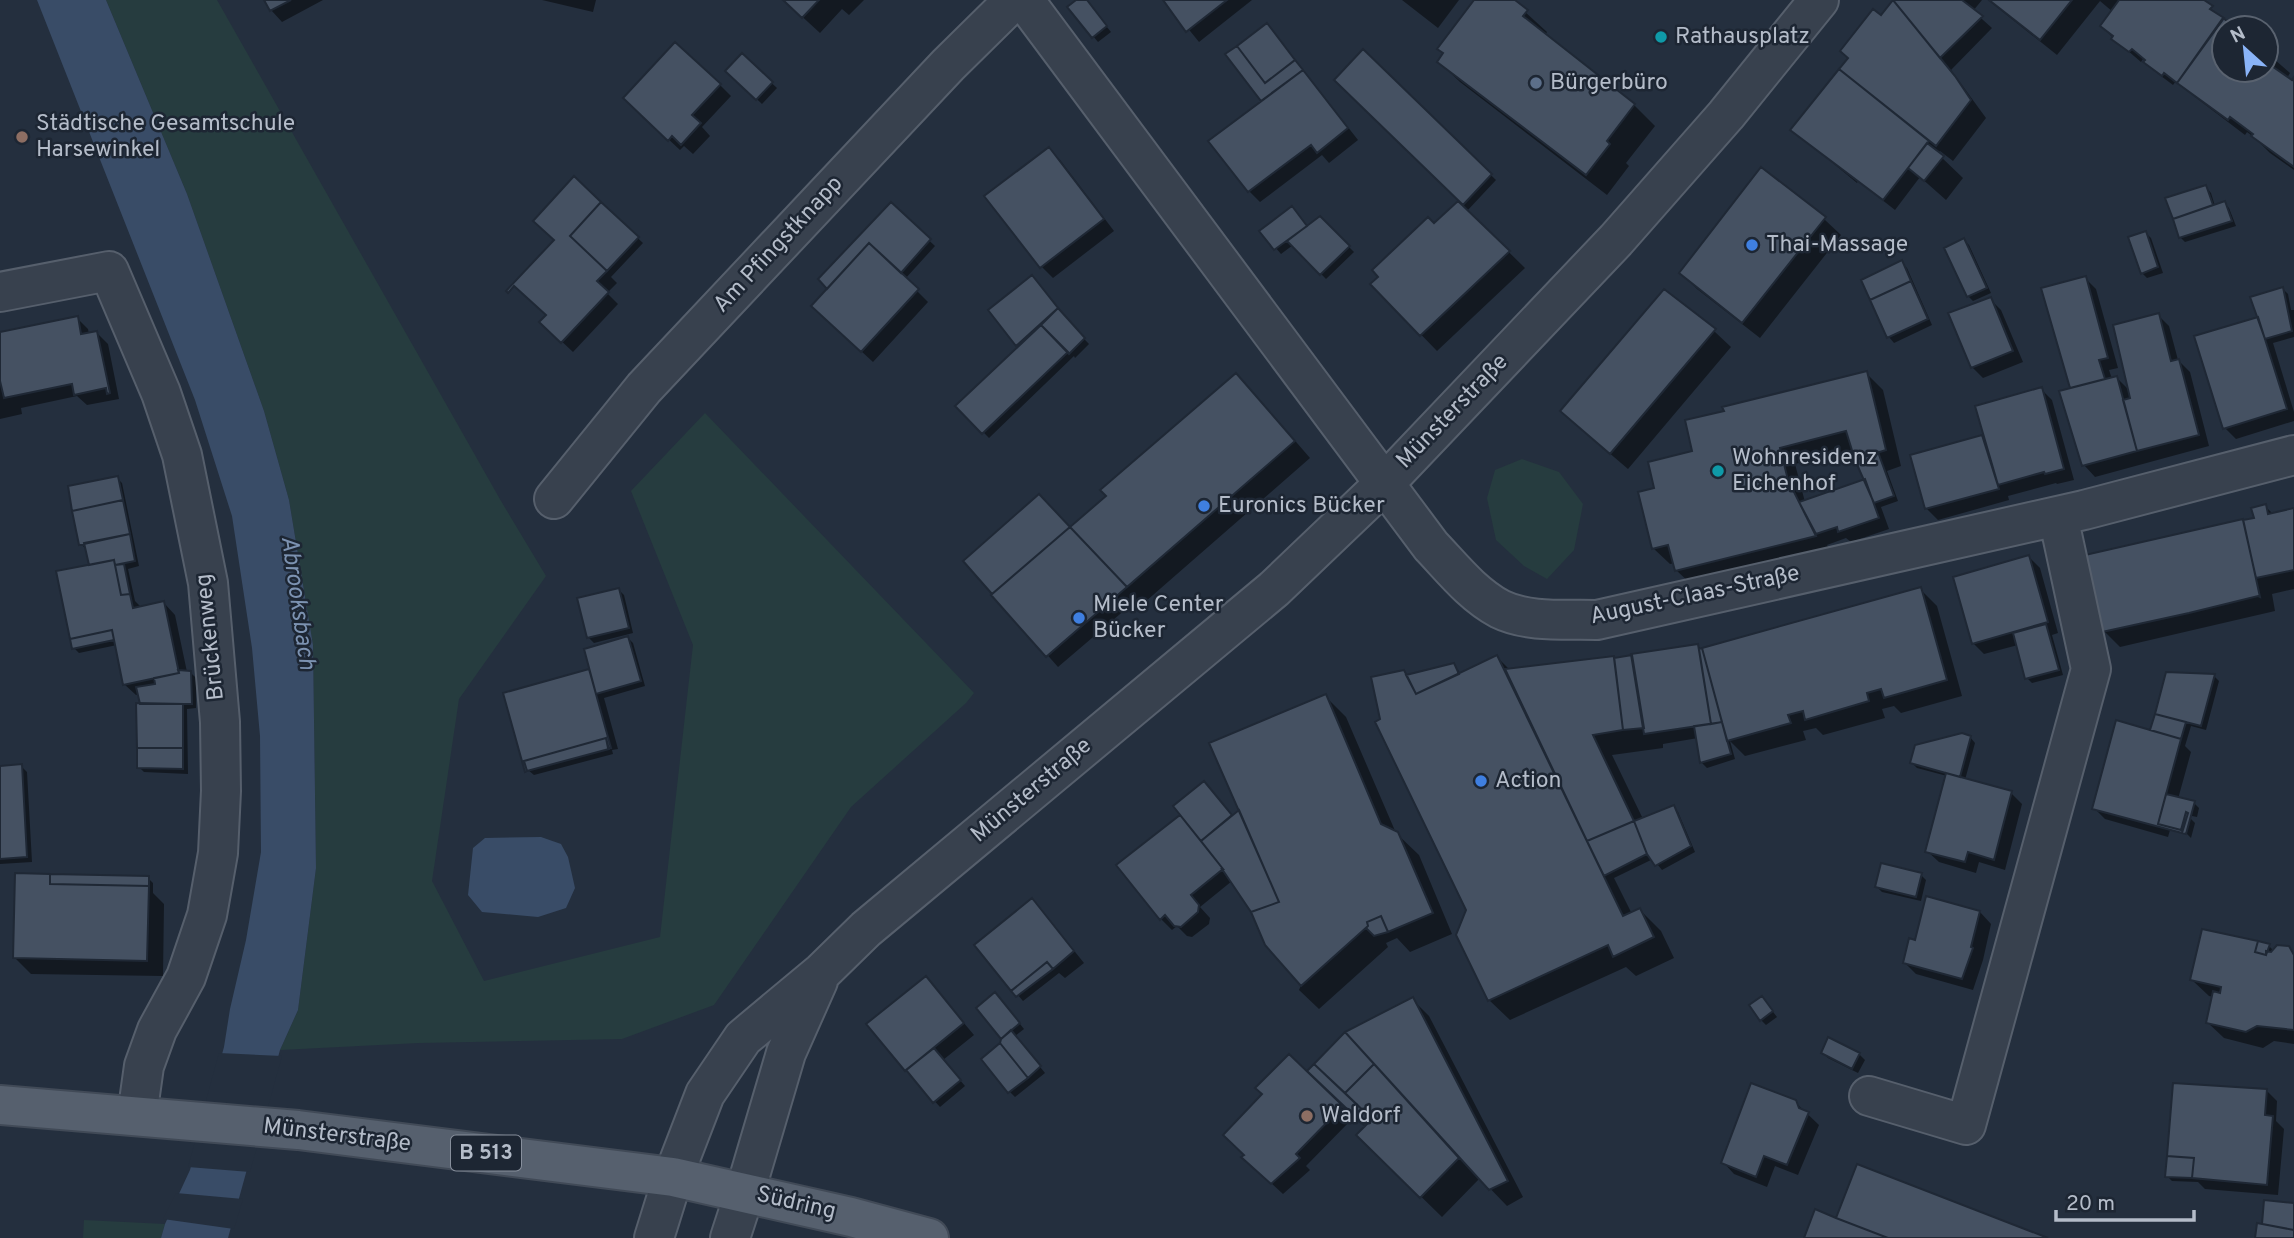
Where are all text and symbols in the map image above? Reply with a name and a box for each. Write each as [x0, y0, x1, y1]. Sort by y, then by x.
north arrow [2210, 14, 2280, 84]
text: N [2227, 22, 2250, 49]
place label: Rathausplatz [1675, 23, 1810, 52]
marker: Rathausplatz [1653, 29, 1669, 45]
place label: Bürgerbüro [1550, 69, 1668, 98]
marker: Bürgerbüro [1528, 75, 1544, 91]
place label: Städtische Gesamtschule Harsewinkel [36, 110, 295, 165]
marker: Städtische Gesamtschule Harsewinkel [14, 129, 30, 145]
street label: Am Pfingstknapp [708, 170, 850, 320]
place label: Thai-Massage [1766, 231, 1908, 260]
marker: Thai-Massage [1744, 237, 1760, 253]
street label: Münsterstraße [1391, 348, 1515, 476]
place label: Wohnresidenz Eichenhof [1732, 444, 1877, 499]
marker: Wohnresidenz Eichenhof [1710, 463, 1726, 479]
place label: Euronics Bücker [1218, 492, 1385, 521]
marker: Euronics Bücker [1196, 498, 1212, 514]
water label: Abrooksbach [273, 534, 321, 672]
street label: August-Claas-Straße [1588, 560, 1802, 632]
street label: Brückenweg [190, 572, 232, 702]
place label: Miele Center Bücker [1093, 591, 1224, 646]
marker: Miele Center Bücker [1071, 610, 1087, 626]
street label: Münsterstraße [966, 732, 1098, 850]
place label: Action [1495, 767, 1561, 796]
marker: Action [1473, 773, 1489, 789]
place label: Waldorf [1321, 1102, 1401, 1131]
marker: Waldorf [1299, 1108, 1315, 1124]
street label: Münsterstraße [261, 1113, 413, 1159]
road number: B 513 [451, 1136, 521, 1170]
scale bar [2056, 1178, 2194, 1222]
street label: Südring [753, 1181, 839, 1227]
text: 20 m [2066, 1191, 2115, 1218]

